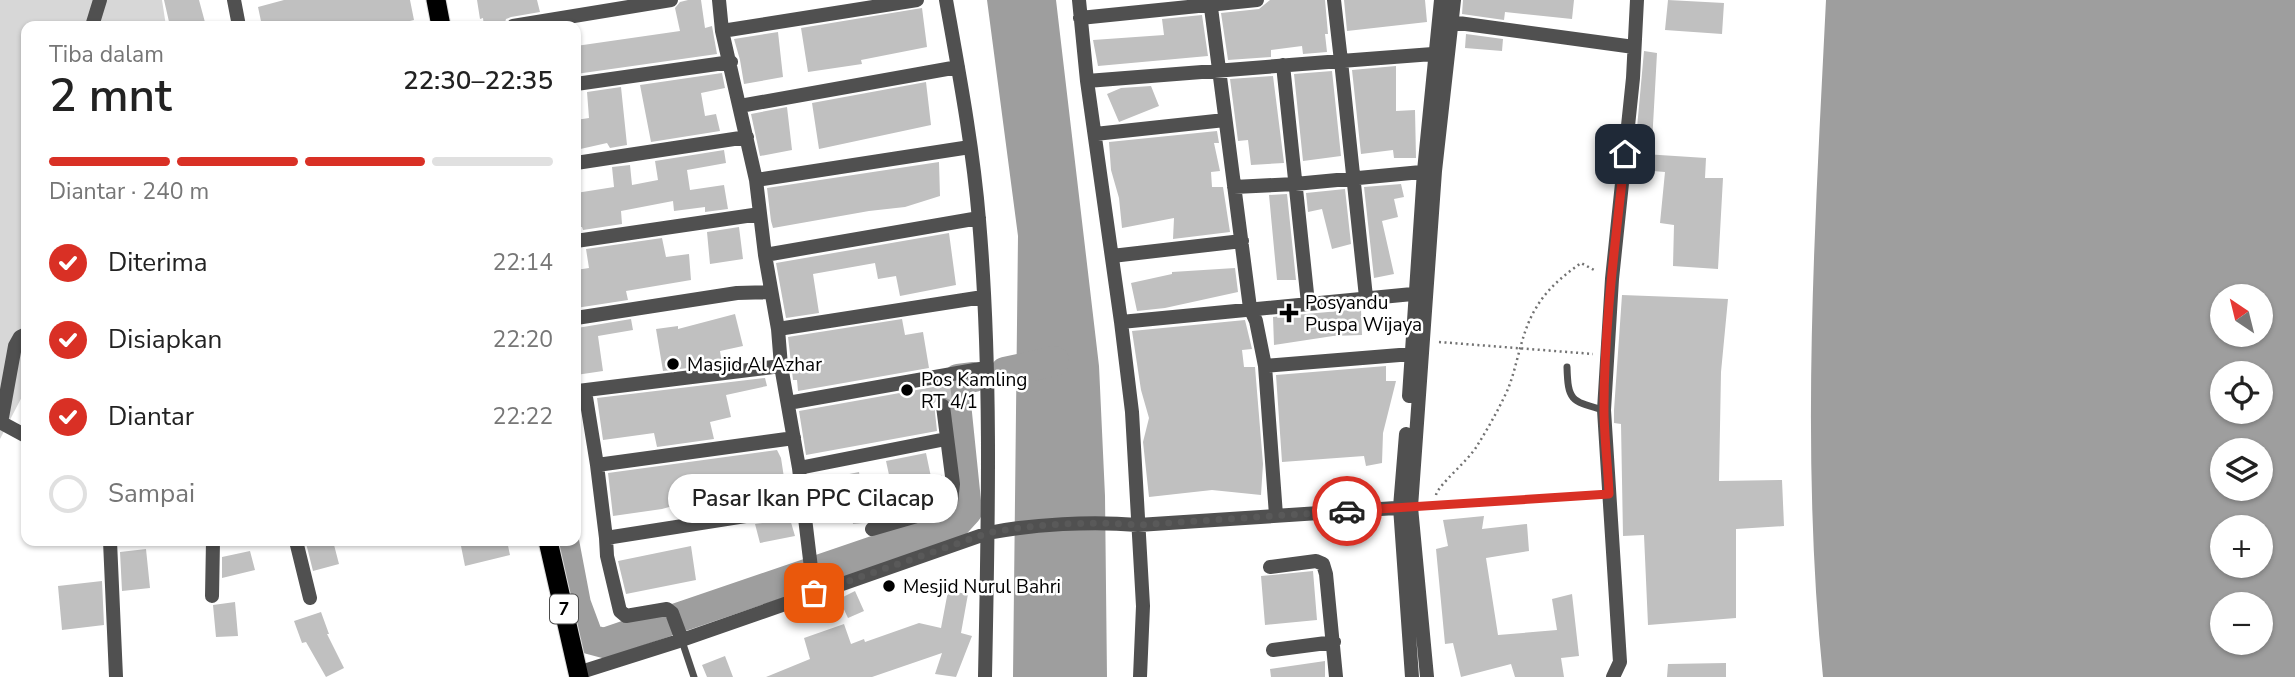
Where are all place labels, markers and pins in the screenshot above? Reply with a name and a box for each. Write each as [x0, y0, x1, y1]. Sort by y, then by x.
pin [1595, 124, 1655, 184]
place label: Posyandu Puspa Wijaya [1305, 290, 1422, 338]
marker: Posyandu Puspa Wijaya [1279, 303, 1299, 323]
place label: Masjid Al Azhar [687, 352, 822, 378]
marker: Masjid Al Azhar [665, 356, 681, 372]
place label: Pos Kamling RT 4/1 [921, 367, 1027, 415]
marker: Pos Kamling RT 4/1 [899, 382, 915, 398]
callout: Pasar Ikan PPC Cilacap [669, 474, 959, 523]
pin [784, 563, 844, 623]
place label: Mesjid Nurul Bahri [903, 574, 1061, 600]
marker: Mesjid Nurul Bahri [881, 578, 897, 594]

